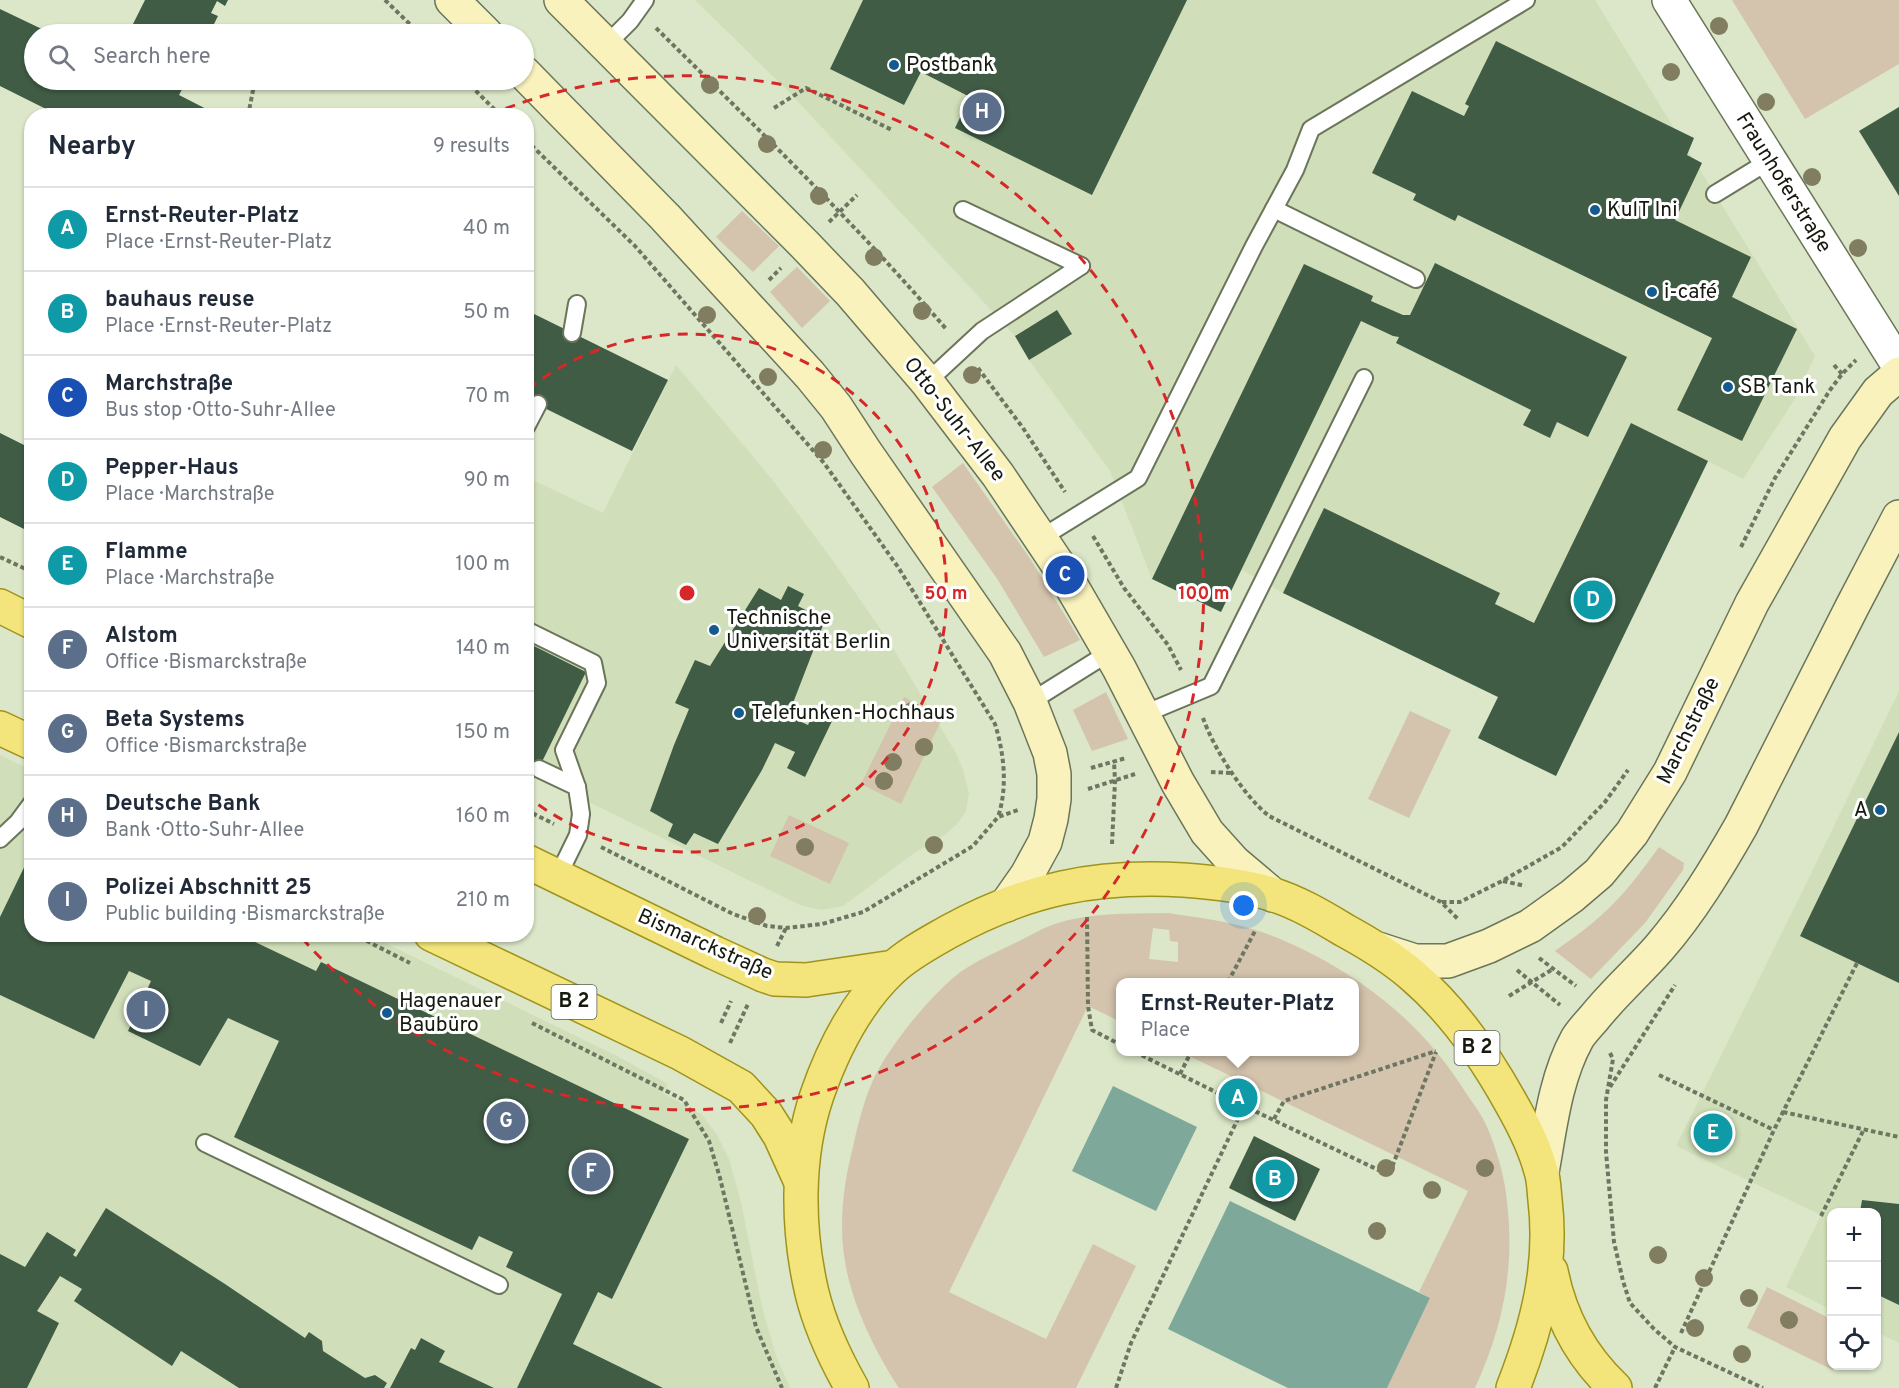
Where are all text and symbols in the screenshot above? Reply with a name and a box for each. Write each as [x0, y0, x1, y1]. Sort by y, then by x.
search box [24, 24, 534, 90]
icon: search [45, 41, 78, 74]
text: Search here [93, 44, 211, 71]
place label: Postbank [906, 52, 994, 79]
marker: Postbank [887, 58, 901, 72]
pin: H [962, 90, 1002, 134]
street label: Fraunhoferstraße [1729, 108, 1837, 258]
text: Nearby [48, 131, 136, 164]
text: 9 results [433, 134, 510, 160]
place label: KulT Ini [1607, 197, 1678, 224]
text: Ernst-Reuter-Platz [105, 203, 299, 230]
marker: KulT Ini [1588, 203, 1602, 217]
text: A [60, 216, 75, 242]
text: 40 m [463, 216, 510, 242]
text: Place · Ernst-Reuter-Platz [105, 230, 332, 256]
place label: i-café [1664, 279, 1717, 306]
marker: i-café [1645, 285, 1659, 299]
text: bauhaus reuse [105, 287, 255, 314]
text: B [61, 300, 74, 326]
text: 50 m [463, 300, 510, 326]
text: Place · Ernst-Reuter-Platz [105, 314, 332, 340]
street label: Otto-Suhr-Allee [897, 352, 1011, 488]
text: Marchstraße [105, 371, 233, 398]
place label: SB Tank [1740, 374, 1816, 401]
marker: SB Tank [1721, 380, 1735, 394]
text: C [61, 384, 74, 410]
text: 70 m [466, 384, 510, 410]
text: Bus stop · Otto-Suhr-Allee [105, 398, 336, 424]
text: Pepper-Haus [105, 455, 239, 482]
text: D [60, 468, 75, 494]
text: 90 m [464, 468, 510, 494]
text: Place · Marchstraße [105, 482, 274, 508]
text: Flamme [105, 539, 187, 566]
text: E [61, 552, 74, 578]
text: 100 m [455, 552, 510, 578]
pin: C [1046, 552, 1084, 598]
text: Place · Marchstraße [105, 566, 274, 592]
pin: D [1574, 578, 1612, 622]
centre of rings [677, 583, 697, 603]
text: 50 m [924, 583, 968, 606]
text: 100 m [1178, 583, 1230, 606]
place label: Technische Universität Berlin [726, 605, 891, 656]
text: Alstom [105, 623, 178, 650]
marker: Technische Universität Berlin [707, 623, 721, 637]
text: F [62, 636, 73, 662]
text: 140 m [456, 636, 510, 662]
text: Office · Bismarckstraße [105, 650, 307, 676]
street label: Marchstraße [1651, 673, 1727, 789]
place label: Telefunken-Hochhaus [751, 700, 955, 727]
marker: Telefunken-Hochhaus [732, 706, 746, 720]
text: Beta Systems [105, 707, 245, 734]
text: G [61, 720, 74, 746]
text: 150 m [456, 720, 510, 746]
text: Office · Bismarckstraße [105, 734, 307, 760]
text: Deutsche Bank [105, 791, 261, 818]
place label: A [1854, 797, 1868, 824]
marker: A [1873, 803, 1887, 817]
text: H [60, 804, 75, 830]
text: 160 m [456, 804, 510, 830]
text: Bank · Otto-Suhr-Allee [105, 818, 304, 844]
text: Polizei Abschnitt 25 [105, 875, 312, 902]
text: I [65, 888, 70, 914]
text: 210 m [456, 888, 510, 914]
your location [1229, 891, 1258, 920]
text: Public building · Bismarckstraße [105, 902, 385, 928]
street label: Bismarckstraße [633, 903, 777, 987]
popup [1116, 978, 1359, 1056]
road number: B 2 [552, 985, 596, 1019]
pin: I [126, 988, 166, 1032]
place label: Hagenauer Baubüro [399, 988, 502, 1039]
text: Ernst-Reuter-Platz [1140, 991, 1335, 1018]
marker: Hagenauer Baubüro [380, 1006, 394, 1020]
text: Place [1140, 1018, 1190, 1044]
road number: B 2 [1454, 1031, 1500, 1065]
pin: A [1218, 1076, 1258, 1120]
pin: G [486, 1098, 526, 1144]
pin: E [1694, 1110, 1732, 1156]
pin: F [572, 1150, 610, 1194]
pin: B [1256, 1156, 1294, 1202]
map controls [1827, 1208, 1881, 1370]
button: + [1827, 1208, 1881, 1262]
button: − [1827, 1262, 1881, 1316]
button: locate [1827, 1316, 1881, 1370]

